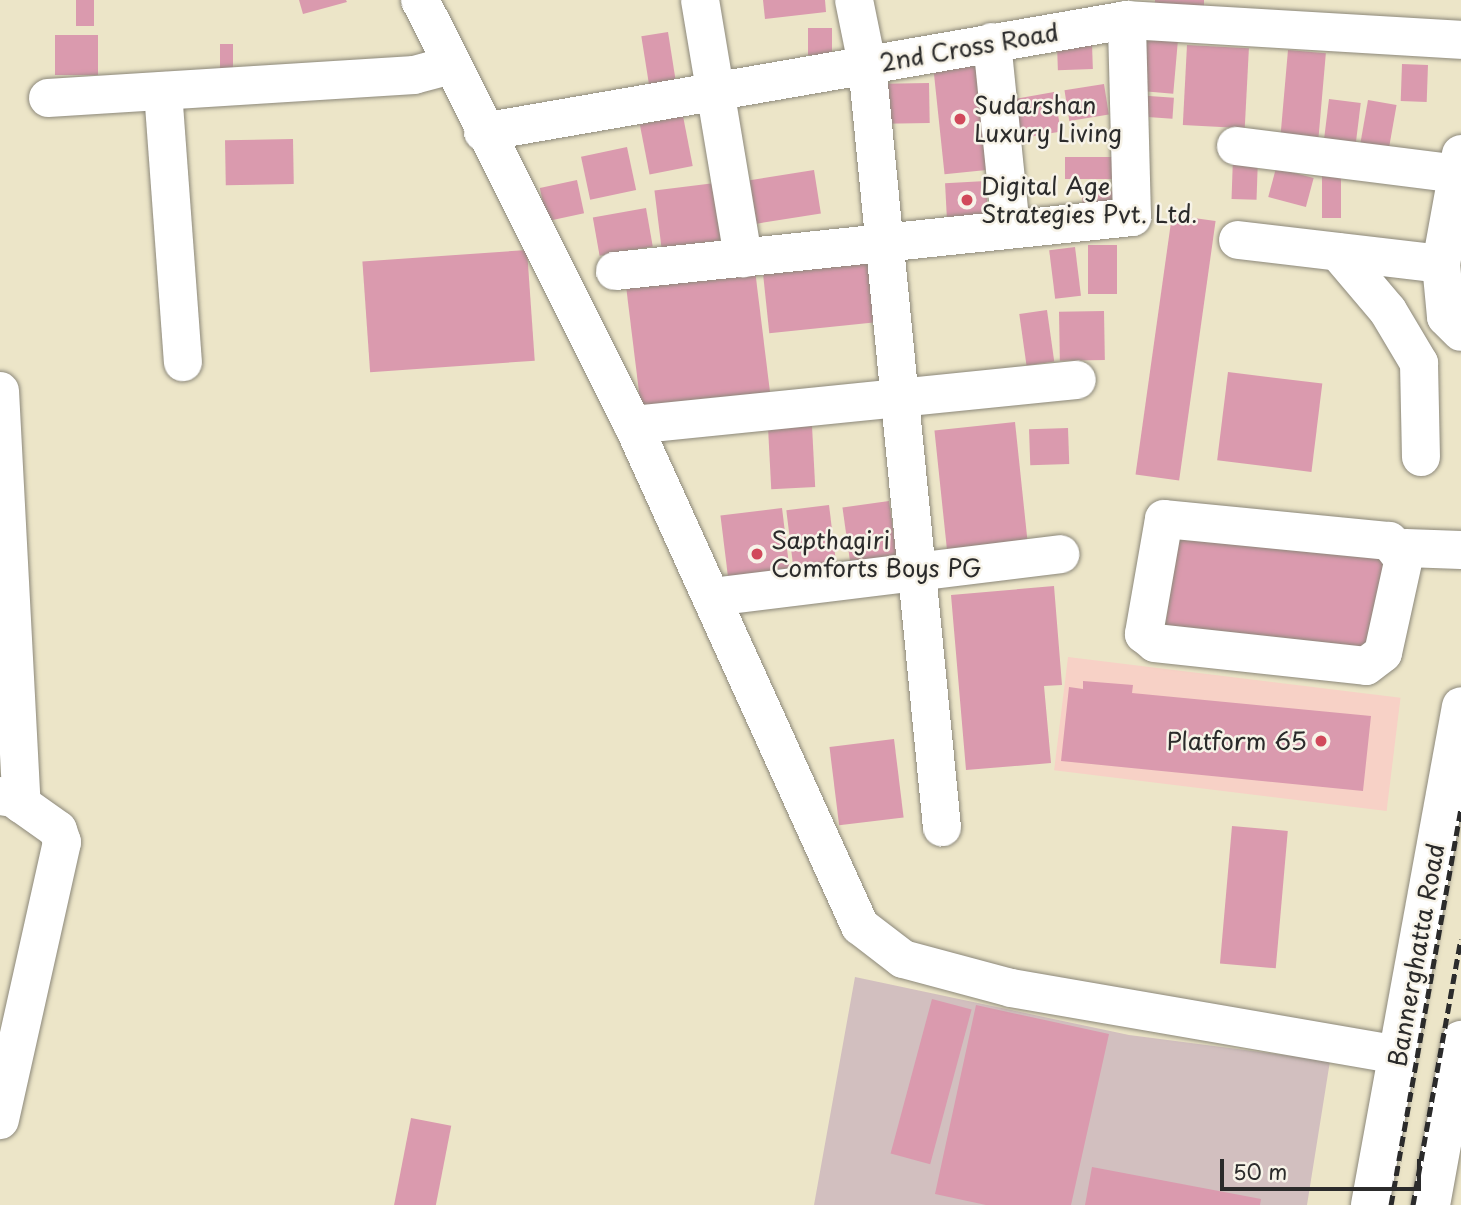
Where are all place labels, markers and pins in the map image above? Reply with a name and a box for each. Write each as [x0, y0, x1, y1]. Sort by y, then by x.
place label: Sudarshan Luxury Living [974, 91, 1125, 147]
marker: Sudarshan Luxury Living [952, 111, 968, 127]
place label: Digital Age Strategies Pvt. Ltd. [981, 172, 1198, 228]
marker: Digital Age Strategies Pvt. Ltd. [959, 192, 975, 208]
place label: Sapthagiri Comforts Boys PG [771, 526, 984, 582]
marker: Sapthagiri Comforts Boys PG [749, 546, 765, 562]
place label: Platform 65 [1167, 727, 1307, 755]
marker: Platform 65 [1313, 733, 1329, 749]

